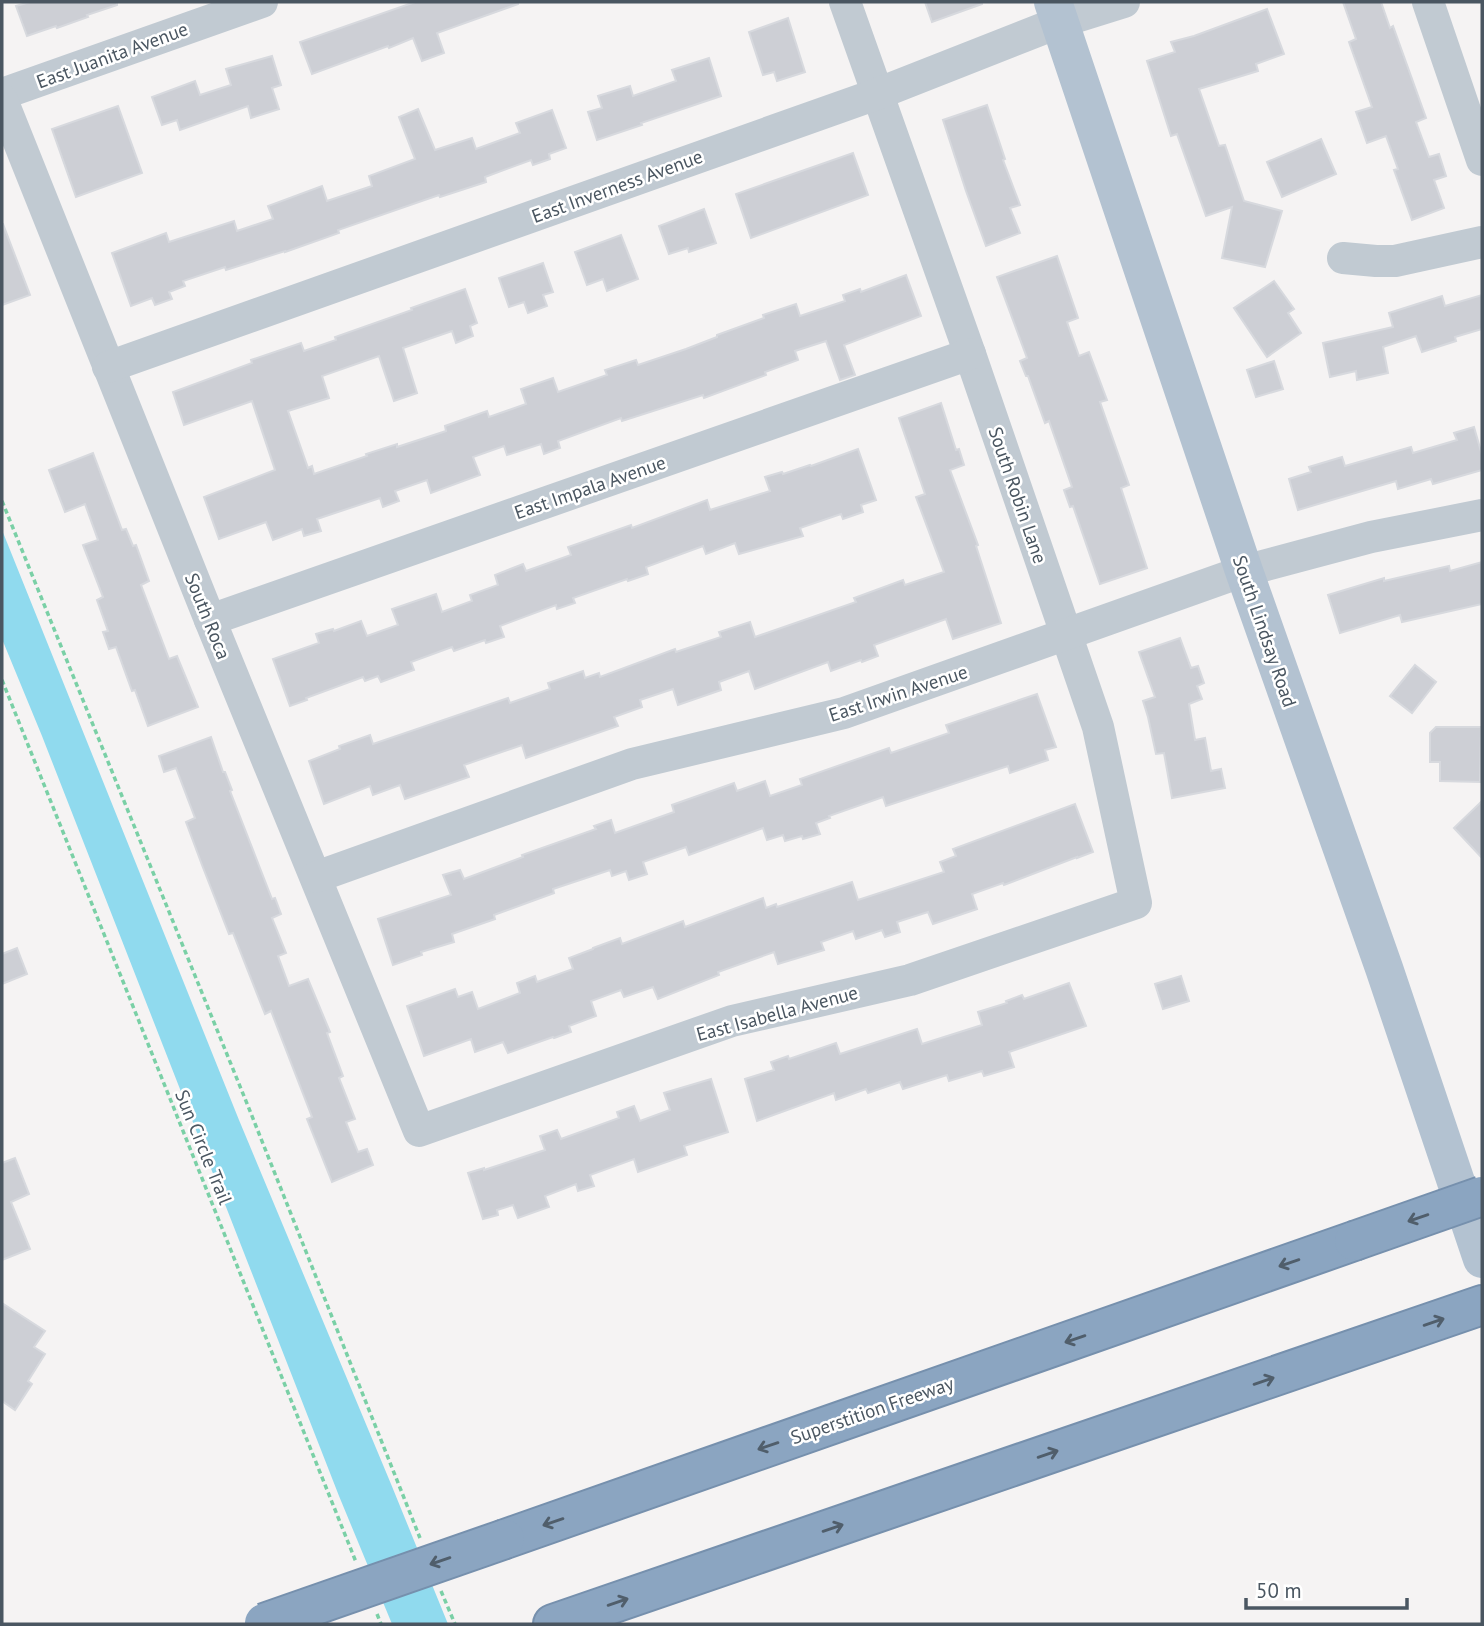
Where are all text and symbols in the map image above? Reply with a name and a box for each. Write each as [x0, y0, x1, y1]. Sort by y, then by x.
street label: East Juanita Avenue [33, 16, 191, 94]
street label: East Inverness Avenue [528, 144, 706, 228]
street label: South Robin Lane [983, 424, 1053, 566]
street label: East Impala Avenue [511, 450, 669, 524]
street label: South Lindsay Road [1228, 552, 1302, 710]
street label: South Roca [180, 569, 236, 663]
street label: East Irwin Avenue [826, 659, 970, 727]
street label: East Isabella Avenue [694, 980, 860, 1046]
street label: Sun Circle Trail [170, 1086, 238, 1208]
one-way arrow [1407, 1212, 1429, 1225]
one-way arrow [1279, 1258, 1301, 1270]
one-way arrow [1422, 1315, 1444, 1327]
one-way arrow [1064, 1334, 1086, 1346]
street label: Superstition Freeway [787, 1371, 957, 1449]
one-way arrow [1252, 1374, 1274, 1386]
one-way arrow [757, 1441, 779, 1453]
one-way arrow [1037, 1447, 1059, 1460]
one-way arrow [542, 1516, 564, 1529]
one-way arrow [822, 1521, 844, 1533]
one-way arrow [430, 1556, 452, 1568]
scale bar [1246, 1566, 1407, 1610]
text: 50 m [1256, 1577, 1302, 1604]
one-way arrow [607, 1595, 629, 1608]

